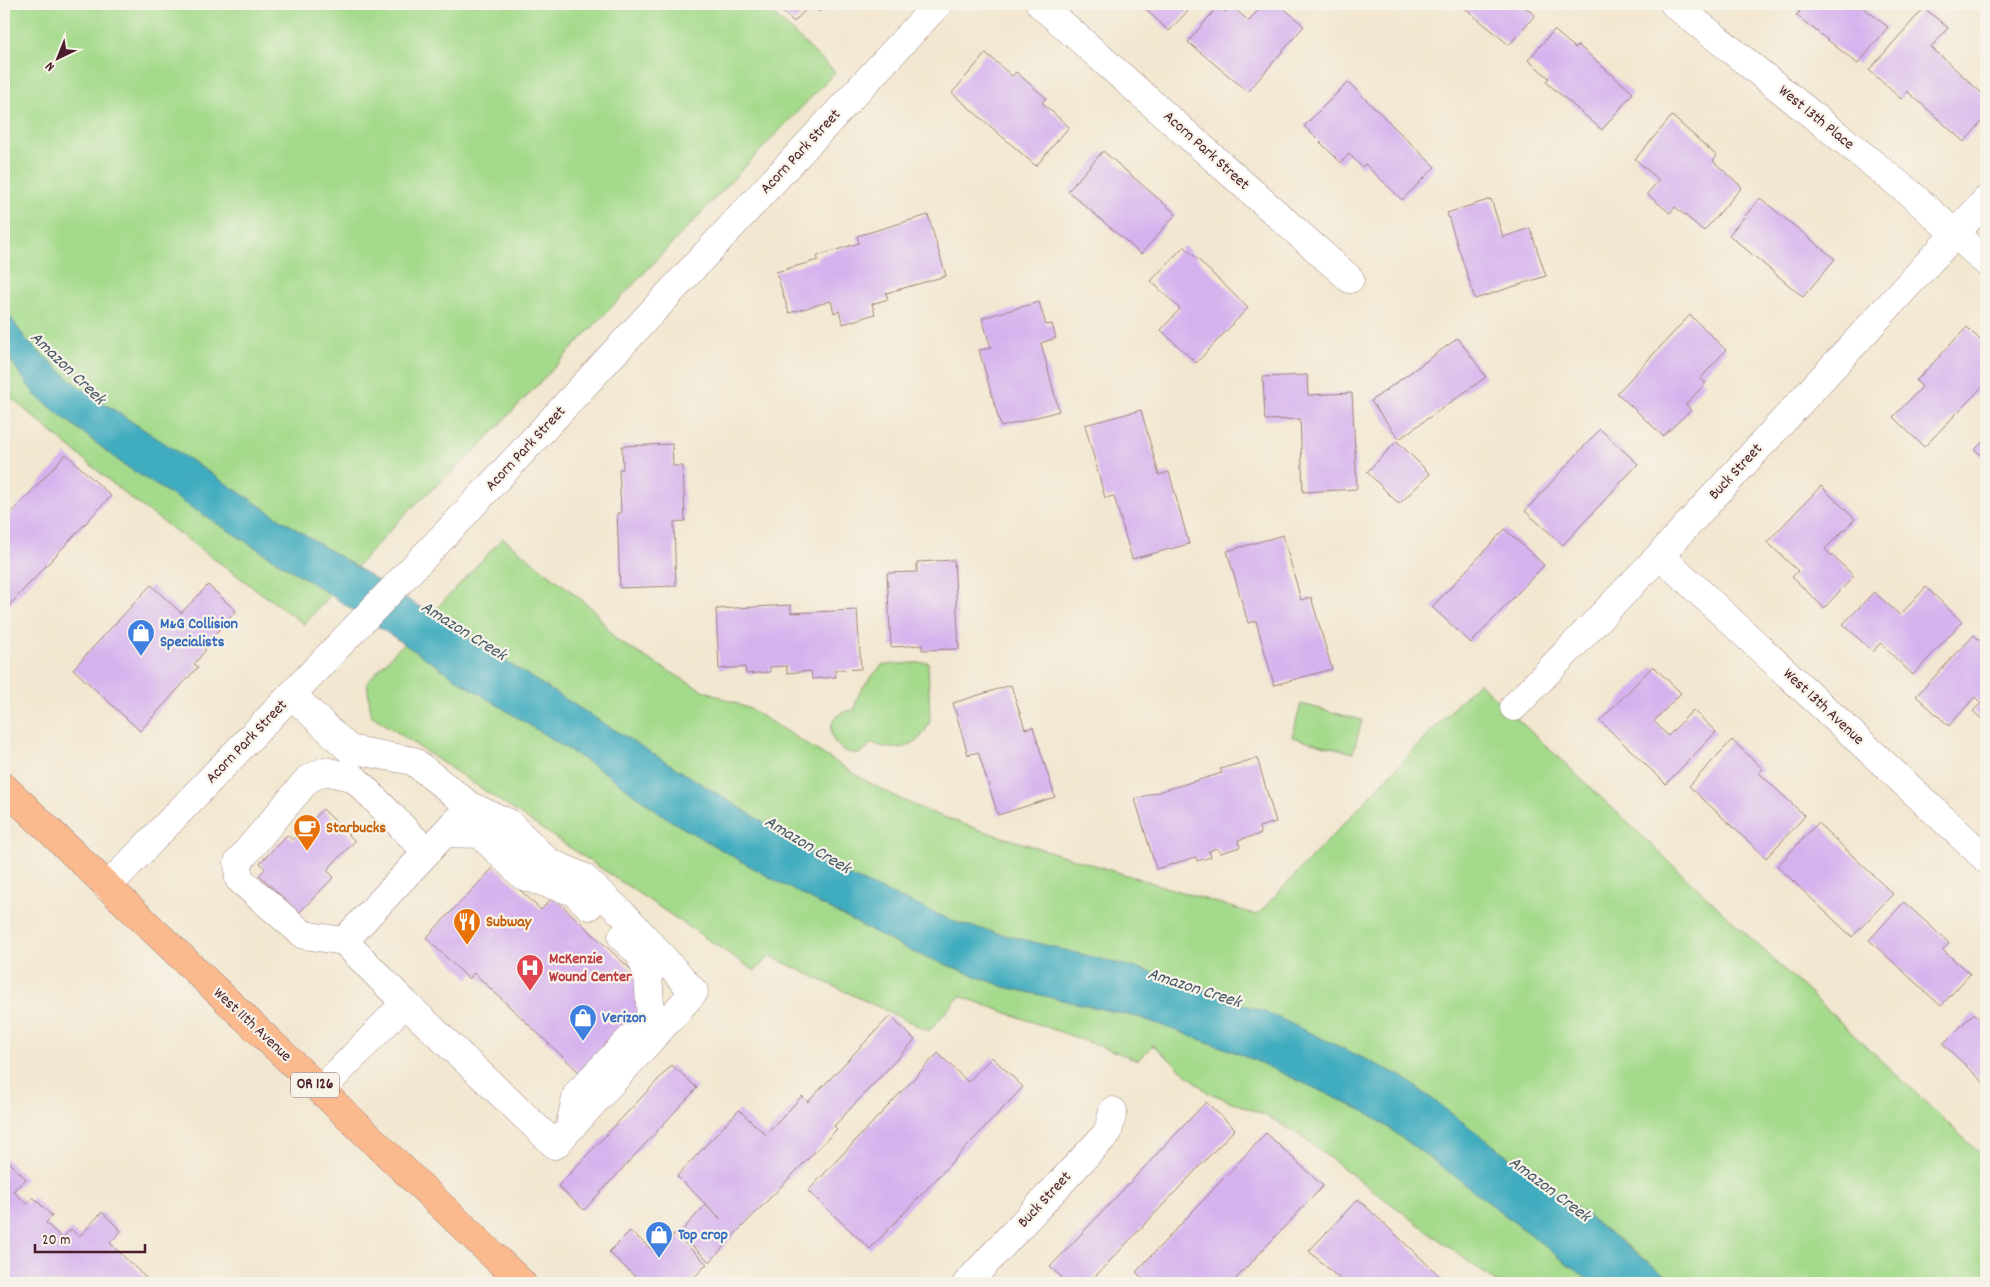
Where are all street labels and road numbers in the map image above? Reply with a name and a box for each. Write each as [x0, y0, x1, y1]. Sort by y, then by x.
street label: West 13th Place [1773, 80, 1859, 156]
street label: Acorn Park Street [755, 104, 847, 200]
street label: Acorn Park Street [1158, 106, 1254, 196]
street label: Acorn Park Street [480, 401, 572, 497]
street label: Buck Street [1704, 438, 1768, 505]
street label: West 13th Avenue [1777, 663, 1869, 751]
street label: Acorn Park Street [201, 695, 293, 789]
street label: West 11th Avenue [208, 982, 296, 1068]
road number: OR 126 [291, 1072, 339, 1098]
street label: Buck Street [1013, 1166, 1077, 1233]

